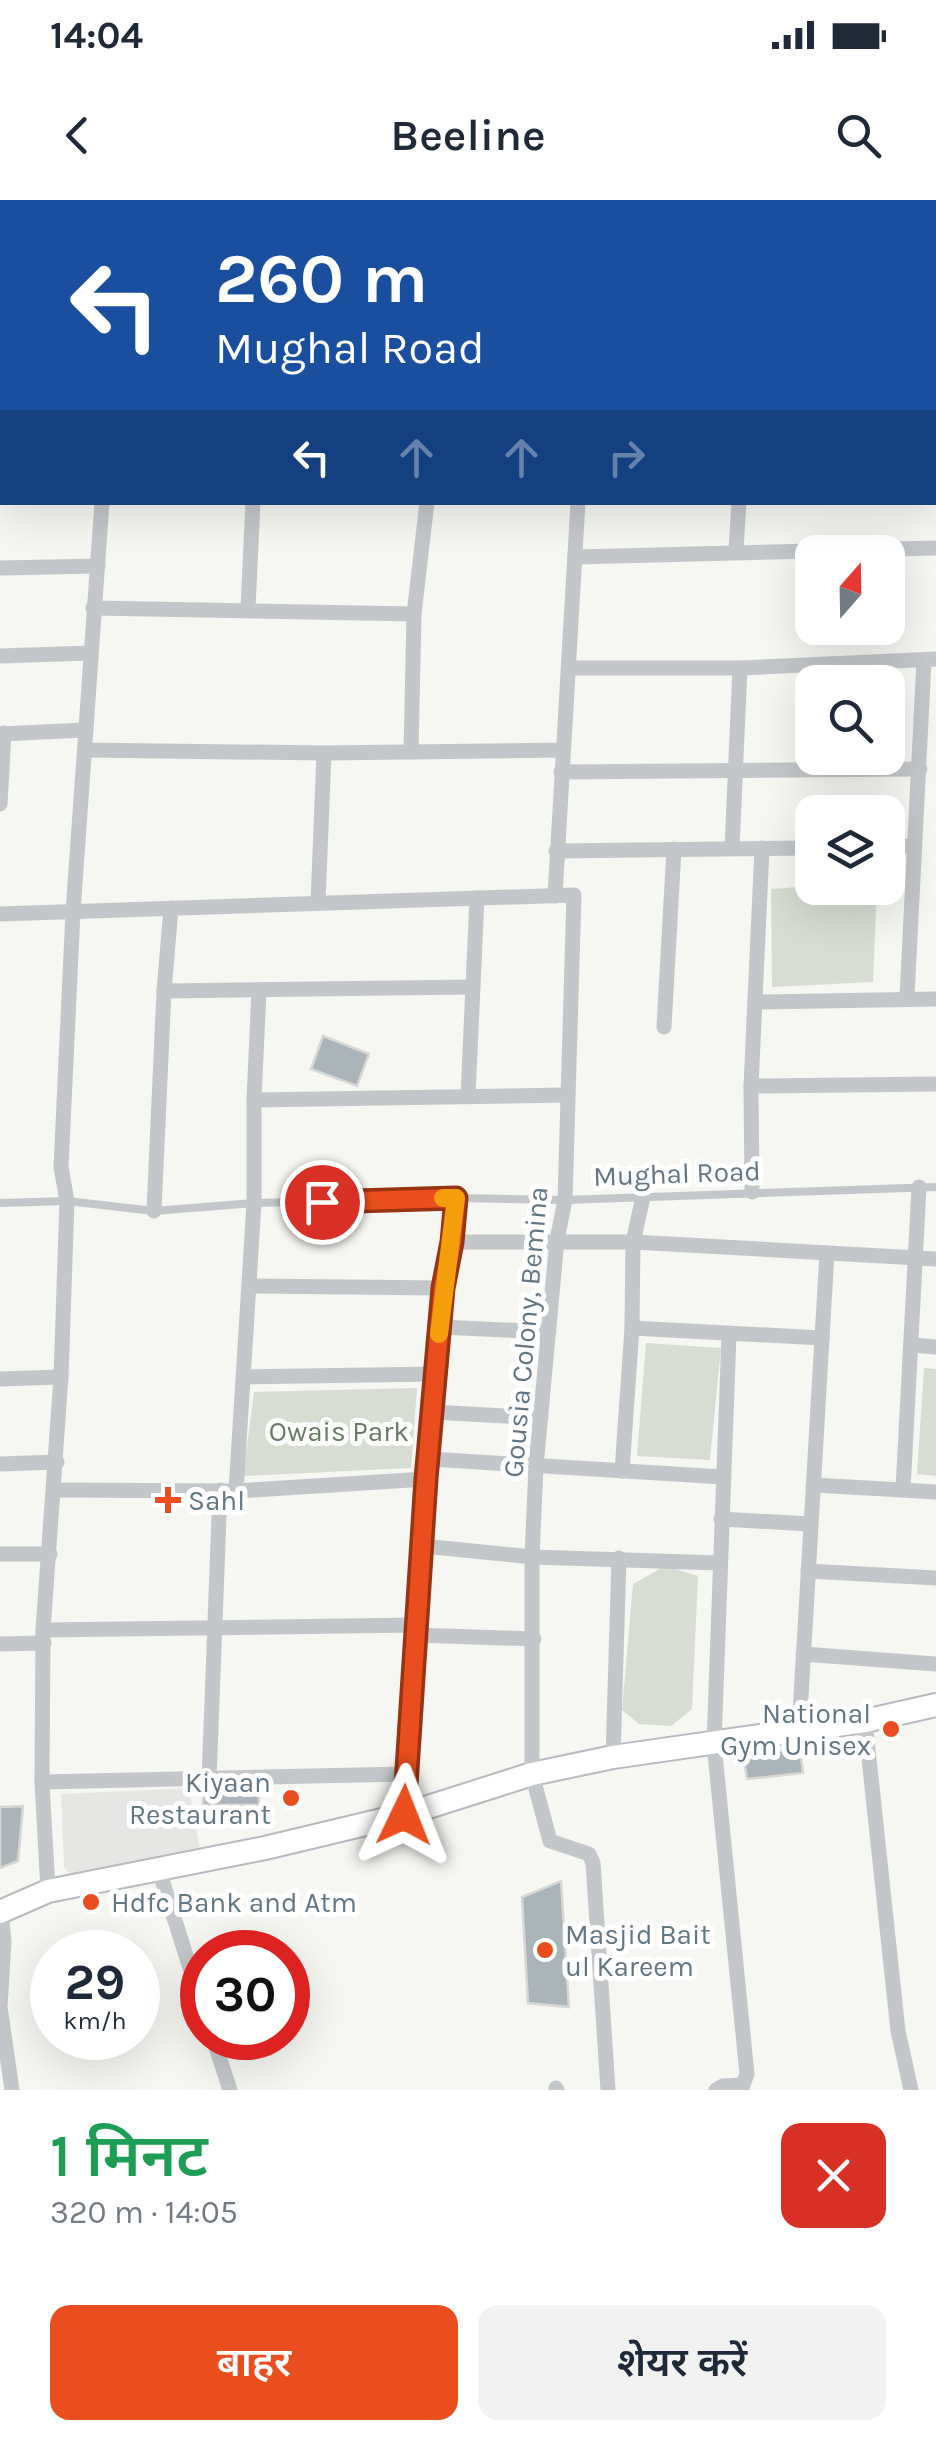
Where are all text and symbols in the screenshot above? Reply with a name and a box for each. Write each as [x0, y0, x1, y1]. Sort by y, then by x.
text: 14:04 [50, 13, 143, 58]
icon: back [50, 108, 105, 163]
icon: search [831, 108, 886, 163]
text: Beeline [390, 109, 546, 161]
text: 260 m [215, 238, 428, 320]
icon: left [50, 240, 180, 370]
text: Mughal Road [215, 322, 485, 374]
icon: left [284, 430, 339, 485]
icon: ahead [389, 430, 444, 485]
icon: ahead [494, 430, 549, 485]
icon: right [599, 430, 654, 485]
north arrow [795, 535, 905, 645]
map controls [795, 535, 905, 905]
button: search [795, 665, 905, 775]
button: layers [795, 795, 905, 905]
street label: Mughal Road [593, 1154, 761, 1193]
pin [280, 1160, 365, 1245]
icon: arrive [295, 1175, 350, 1230]
street label: Gousia Colony, Bemina [496, 1185, 555, 1479]
park label: Owais Park [269, 1415, 409, 1448]
place label: Sahl [188, 1484, 245, 1517]
marker: Sahl [157, 1489, 179, 1511]
place label: National Gym Unisex [720, 1697, 871, 1762]
marker: National Gym Unisex [880, 1718, 902, 1740]
position arrow [352, 1763, 456, 1867]
place label: Kiyaan Restaurant [129, 1766, 271, 1831]
marker: Kiyaan Restaurant [280, 1787, 302, 1809]
place label: Hdfc Bank and Atm [111, 1886, 357, 1919]
marker: Hdfc Bank and Atm [80, 1891, 102, 1913]
place label: Masjid Bait ul Kareem [565, 1918, 711, 1983]
speed limit sign: 30 [180, 1930, 310, 2060]
marker: Masjid Bait ul Kareem [534, 1939, 556, 1961]
text: 29 [65, 1953, 125, 2012]
text: km/h [63, 2006, 127, 2035]
text: 1 मिनट [50, 2121, 208, 2191]
button: close [781, 2123, 886, 2228]
text: 320 m · 14:05 [50, 2194, 238, 2231]
button: बाहर [50, 2305, 458, 2420]
button: शेयर करें [478, 2305, 886, 2420]

